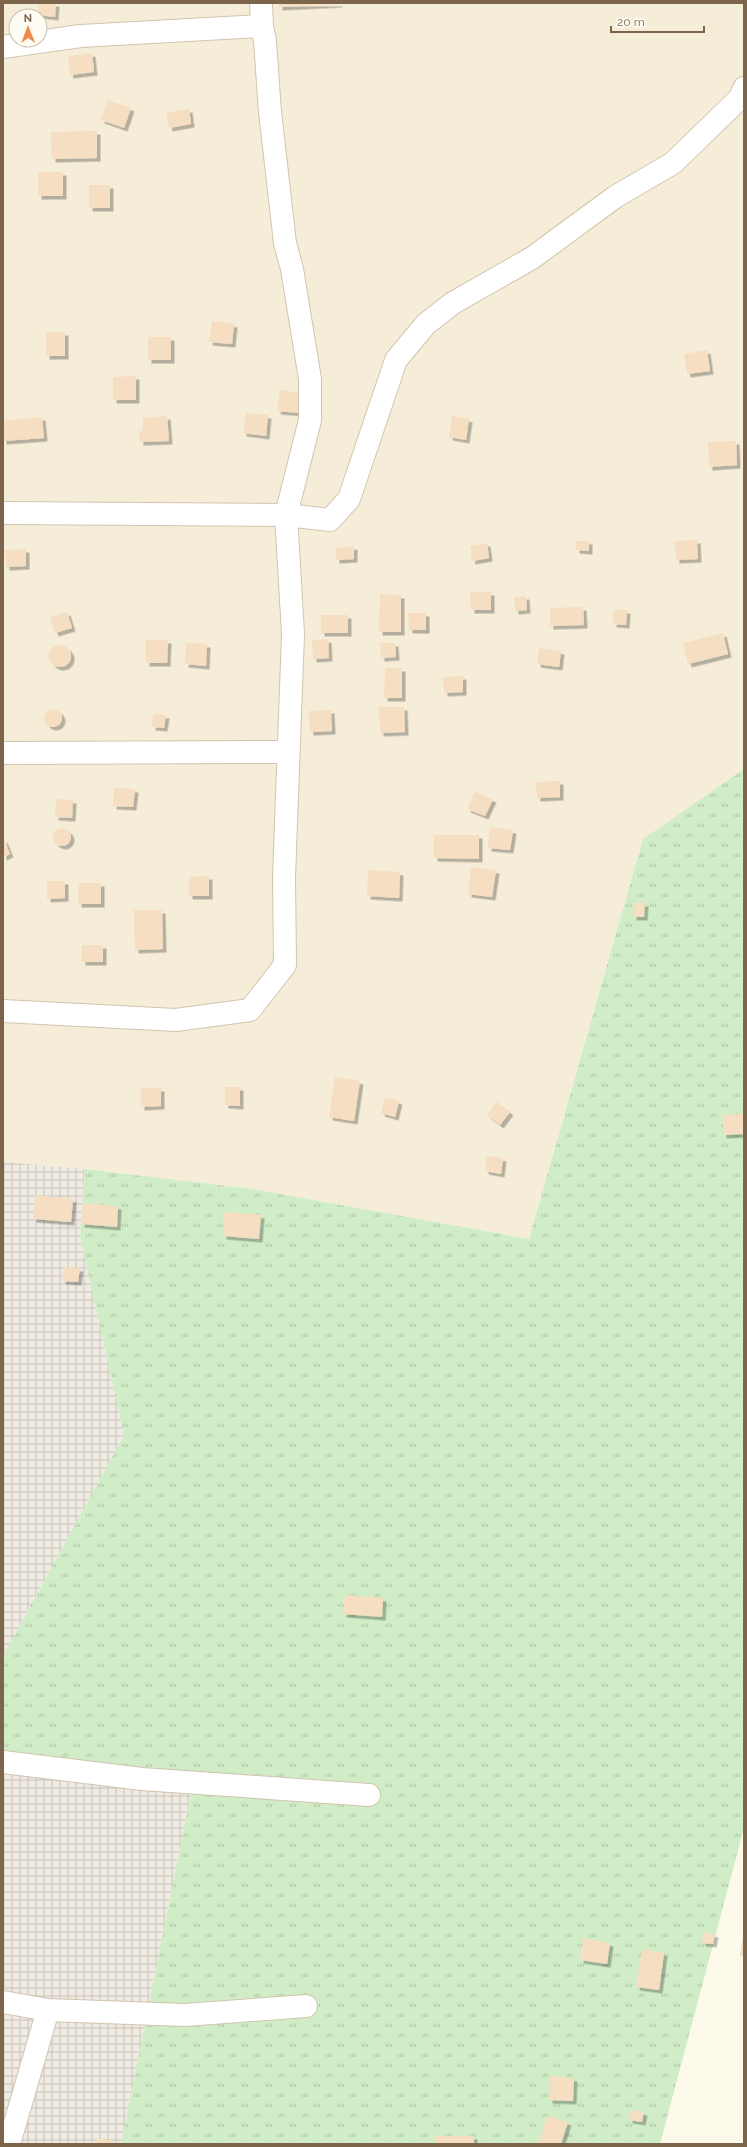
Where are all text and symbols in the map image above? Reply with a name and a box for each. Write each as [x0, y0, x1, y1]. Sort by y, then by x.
north arrow [8, 8, 48, 48]
scale bar [611, 8, 704, 34]
text: N [24, 12, 32, 25]
text: 20 m [617, 15, 645, 29]

